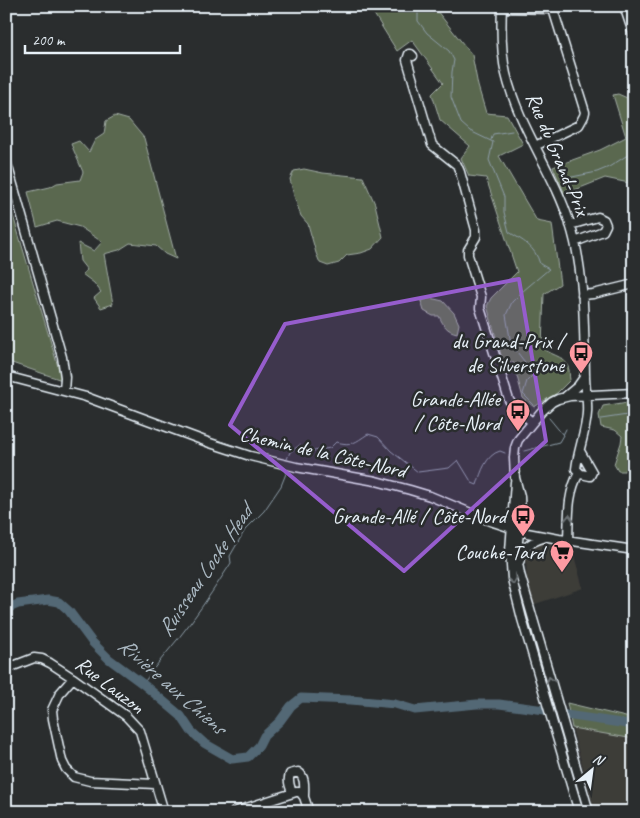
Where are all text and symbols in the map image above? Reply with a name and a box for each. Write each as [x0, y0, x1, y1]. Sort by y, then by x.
scale bar [25, 22, 180, 54]
text: 200 m [32, 31, 66, 50]
street label: Rue du Grand-Prix [520, 88, 596, 221]
place label: du Grand-Prix / de Silverstone [452, 328, 568, 378]
bus stop icon: du Grand-Prix / de Silverstone [568, 340, 594, 374]
place label: Grande-Allée / Côte-Nord [410, 386, 504, 436]
bus stop icon: Grande-Allée / Côte-Nord [505, 398, 531, 432]
street label: Chemin de la Côte-Nord [237, 420, 412, 485]
water label: Ruisseau Locke Head [151, 495, 262, 642]
place label: Grande-Allé / Côte-Nord [332, 503, 510, 529]
bus stop icon: Grande-Allé / Côte-Nord [510, 503, 536, 537]
one-way arrow [564, 514, 574, 522]
place label: Couche-Tard [456, 539, 548, 565]
supermarket icon: Couche-Tard [549, 539, 575, 573]
one-way arrow [507, 577, 518, 586]
water label: Rivière aux Chiens [112, 631, 234, 743]
street label: Rue Lauzon [70, 651, 150, 720]
one-way arrow [545, 676, 555, 684]
north arrow [568, 746, 618, 796]
text: N [590, 750, 608, 770]

